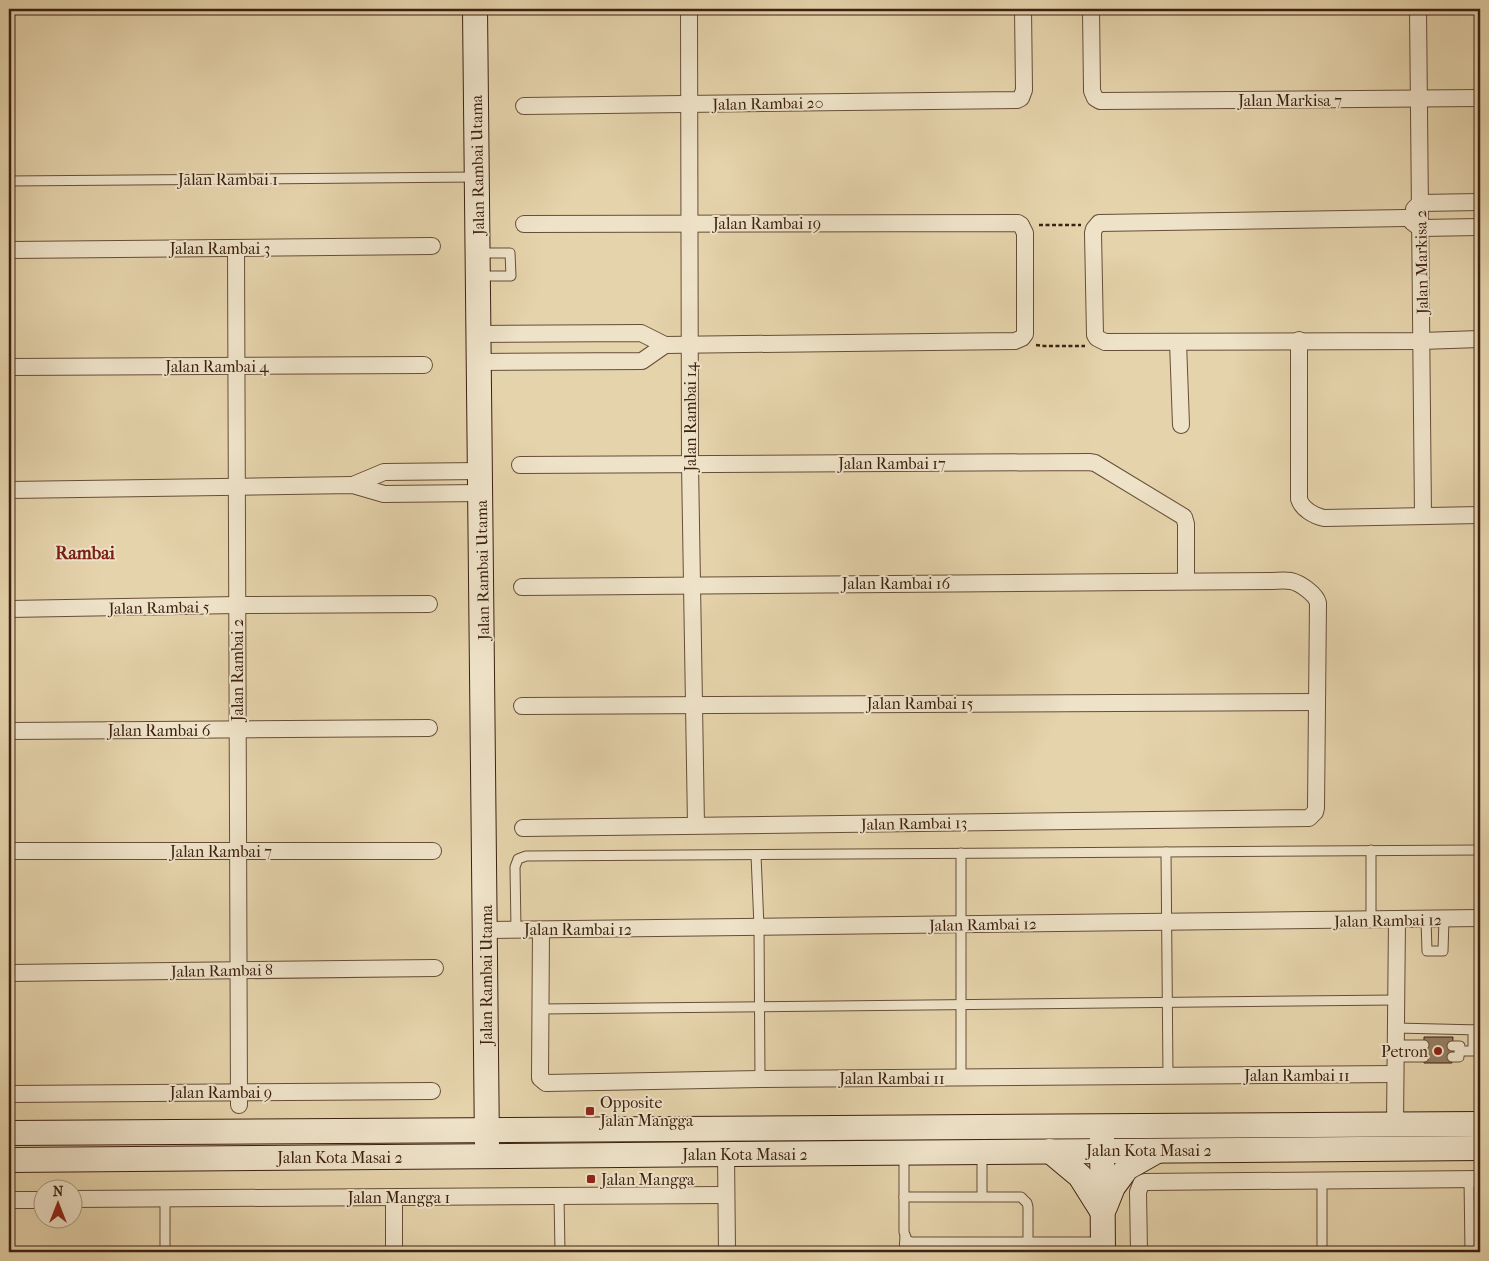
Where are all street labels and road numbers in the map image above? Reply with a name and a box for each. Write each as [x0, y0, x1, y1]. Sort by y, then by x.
street label: Jalan Markisa 7 [1236, 91, 1342, 110]
street label: Jalan Rambai 20 [710, 93, 824, 114]
street label: Jalan Rambai Utama [467, 94, 488, 237]
street label: Jalan Rambai 1 [176, 170, 278, 189]
street label: Jalan Markisa 2 [1411, 210, 1432, 316]
street label: Jalan Rambai 19 [711, 214, 821, 233]
street label: Jalan Rambai 3 [168, 239, 270, 258]
street label: Jalan Rambai 4 [163, 357, 269, 376]
street label: Jalan Rambai 14 [681, 362, 700, 474]
street label: Jalan Rambai 17 [836, 454, 946, 473]
street label: Jalan Rambai Utama [472, 499, 493, 642]
street label: Jalan Rambai 16 [840, 574, 951, 593]
street label: Jalan Rambai 5 [106, 597, 210, 618]
street label: Jalan Rambai 2 [228, 619, 247, 723]
street label: Jalan Rambai 15 [865, 694, 973, 713]
street label: Jalan Rambai 6 [106, 721, 211, 740]
street label: Jalan Rambai 13 [859, 813, 967, 834]
street label: Jalan Rambai 7 [168, 842, 272, 861]
street label: Jalan Rambai Utama [477, 904, 496, 1047]
street label: Jalan Rambai 12 [1332, 910, 1442, 931]
street label: Jalan Rambai 12 [927, 914, 1037, 935]
street label: Jalan Rambai 12 [522, 920, 632, 939]
street label: Jalan Rambai 8 [169, 960, 273, 981]
street label: Jalan Rambai 11 [1242, 1066, 1350, 1085]
street label: Jalan Rambai 11 [837, 1069, 945, 1088]
street label: Jalan Rambai 9 [168, 1083, 272, 1102]
street label: Jalan Kota Masai 2 [1084, 1141, 1212, 1160]
street label: Jalan Kota Masai 2 [680, 1145, 808, 1164]
street label: Jalan Kota Masai 2 [275, 1148, 403, 1167]
street label: Jalan Mangga 1 [346, 1188, 450, 1207]

